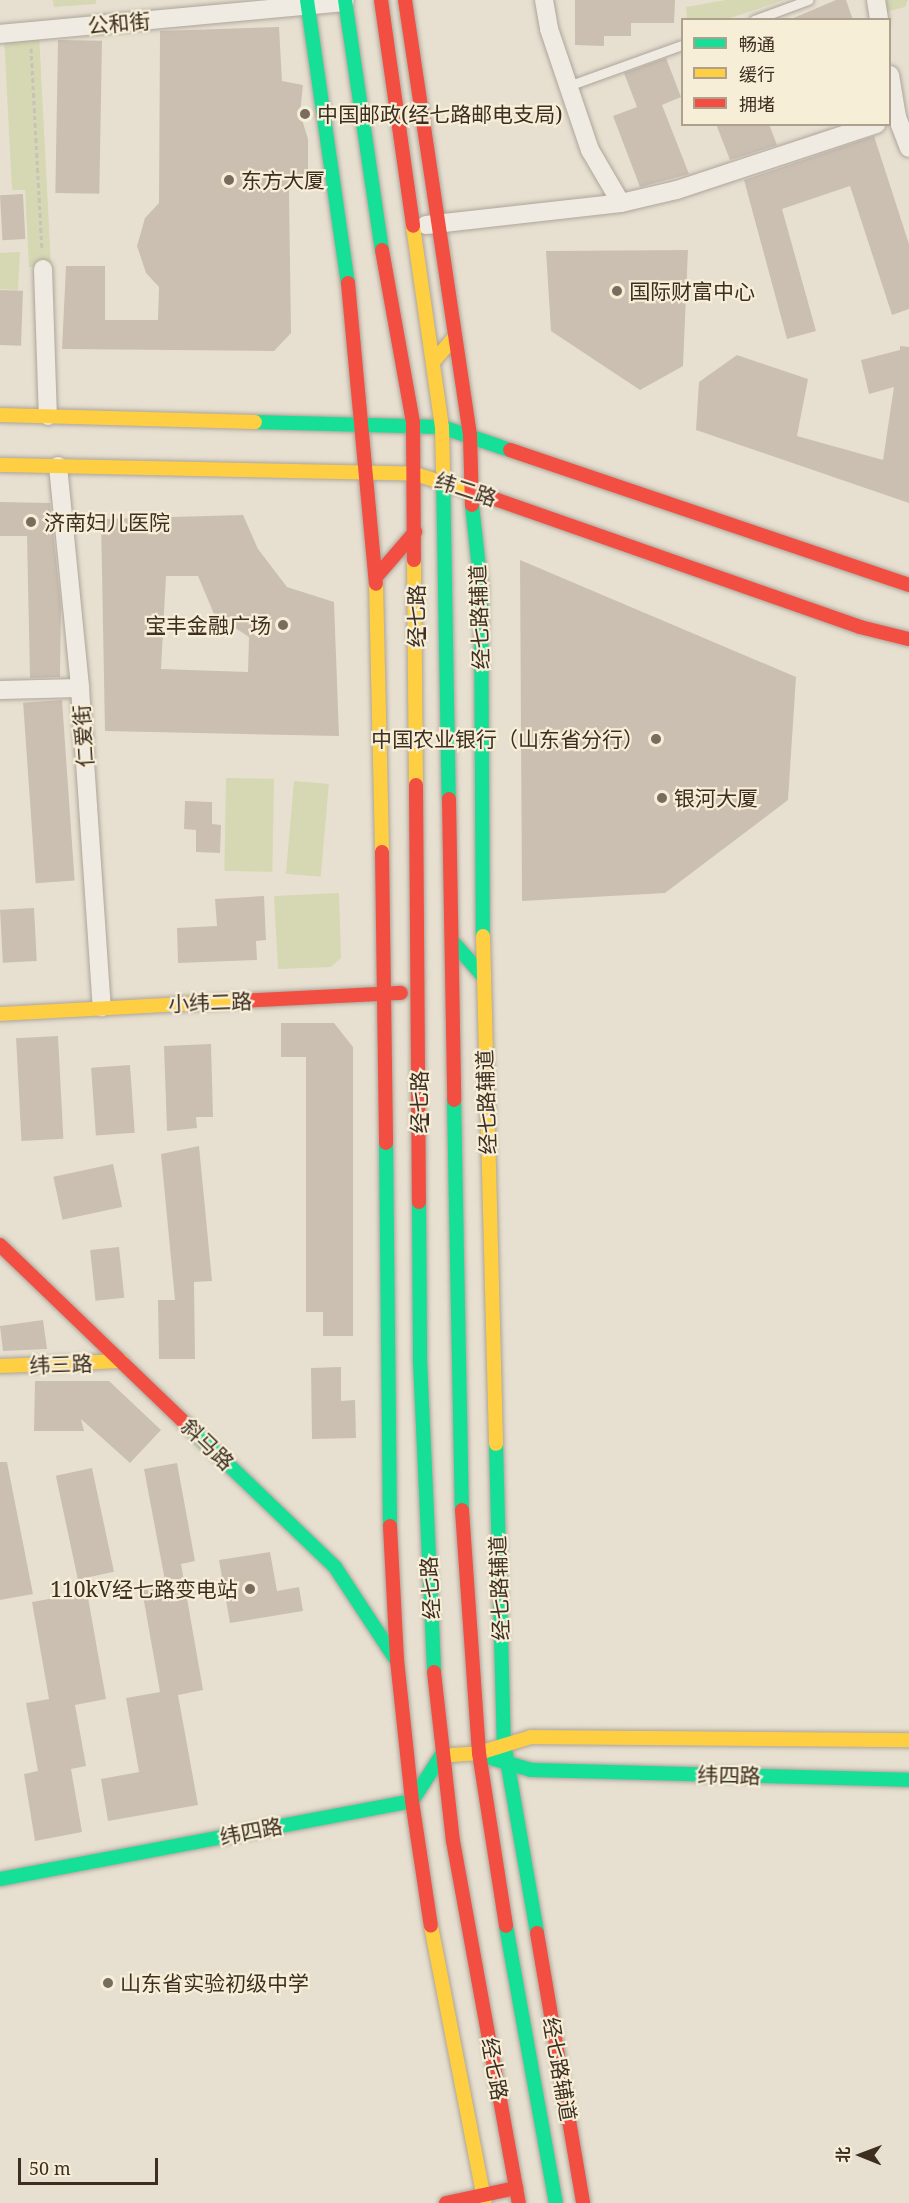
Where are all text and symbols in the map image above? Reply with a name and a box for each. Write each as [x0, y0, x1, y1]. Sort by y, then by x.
street label: 公和街 [87, 8, 151, 38]
legend [681, 18, 891, 126]
text: 畅通 [739, 32, 775, 56]
text: 缓行 [739, 62, 775, 86]
text: 拥堵 [739, 92, 775, 116]
place label: 中国邮政(经七路邮电支局) [317, 101, 563, 127]
marker: 中国邮政(经七路邮电支局) [298, 107, 312, 121]
place label: 东方大厦 [241, 167, 325, 193]
marker: 东方大厦 [222, 173, 236, 187]
place label: 国际财富中心 [629, 278, 755, 304]
marker: 国际财富中心 [610, 284, 624, 298]
street label: 纬二路 [432, 467, 500, 511]
place label: 济南妇儿医院 [44, 509, 170, 535]
marker: 济南妇儿医院 [22, 513, 40, 531]
street label: 经七路辅道 [465, 564, 493, 670]
street label: 经七路 [403, 585, 429, 647]
place label: 宝丰金融广场 [145, 612, 271, 638]
marker: 宝丰金融广场 [276, 618, 290, 632]
street label: 仁爱街 [68, 704, 98, 768]
place label: 中国农业银行（山东省分行） [371, 726, 644, 752]
marker: 中国农业银行（山东省分行） [649, 732, 663, 746]
place label: 银河大厦 [674, 785, 758, 811]
marker: 银河大厦 [655, 791, 669, 805]
street label: 小纬二路 [168, 988, 252, 1016]
street label: 经七路辅道 [472, 1049, 500, 1155]
street label: 经七路 [406, 1071, 432, 1133]
street label: 纬三路 [29, 1350, 93, 1378]
street label: 斜马路 [177, 1413, 239, 1475]
street label: 经七路辅道 [485, 1535, 513, 1641]
street label: 经七路 [416, 1556, 444, 1620]
place label: 110kV经七路变电站 [50, 1576, 238, 1602]
marker: 110kV经七路变电站 [243, 1582, 257, 1596]
street label: 纬四路 [697, 1762, 761, 1788]
street label: 纬四路 [218, 1813, 284, 1849]
place label: 山东省实验初级中学 [120, 1970, 309, 1996]
marker: 山东省实验初级中学 [101, 1976, 115, 1990]
street label: 经七路辅道 [538, 2015, 582, 2123]
street label: 经七路 [477, 2036, 513, 2102]
north arrow [831, 2125, 891, 2185]
scale bar [21, 2146, 160, 2184]
text: 北 [832, 2146, 854, 2163]
text: 50 m [29, 2156, 71, 2180]

